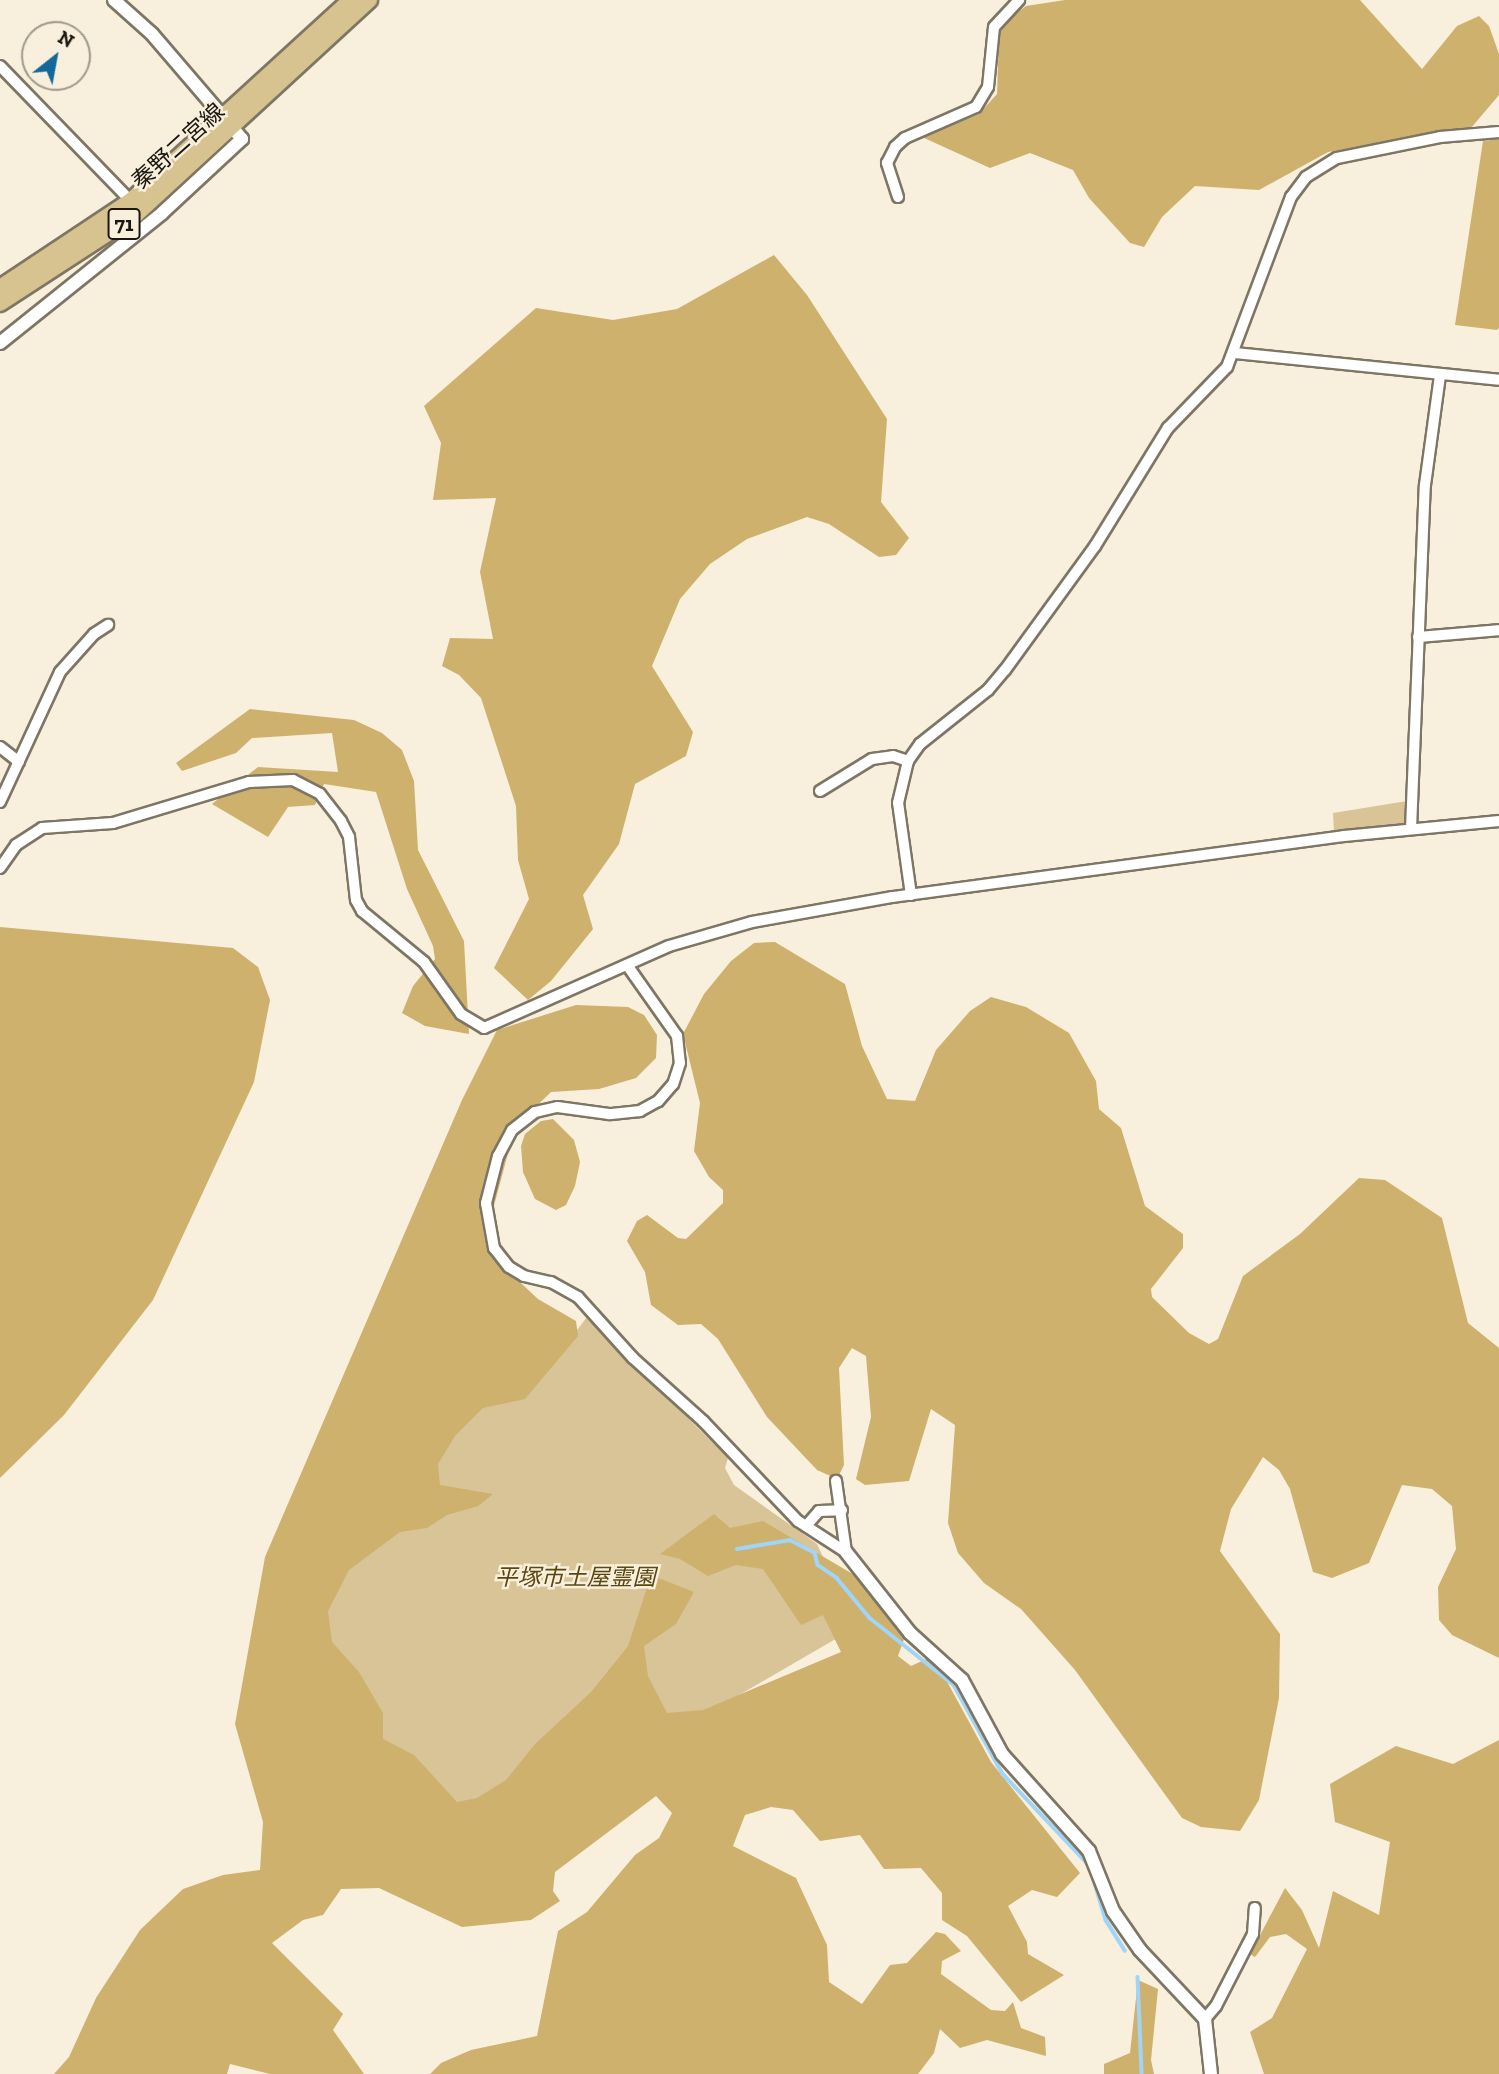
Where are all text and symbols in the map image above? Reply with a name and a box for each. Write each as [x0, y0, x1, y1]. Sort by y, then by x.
north arrow [21, 21, 91, 91]
text: N [54, 26, 78, 53]
street label: 秦野二宮線 [126, 97, 230, 195]
road number: 71 [106, 206, 142, 242]
park label: 平塚市土屋霊園 [495, 1563, 655, 1591]

